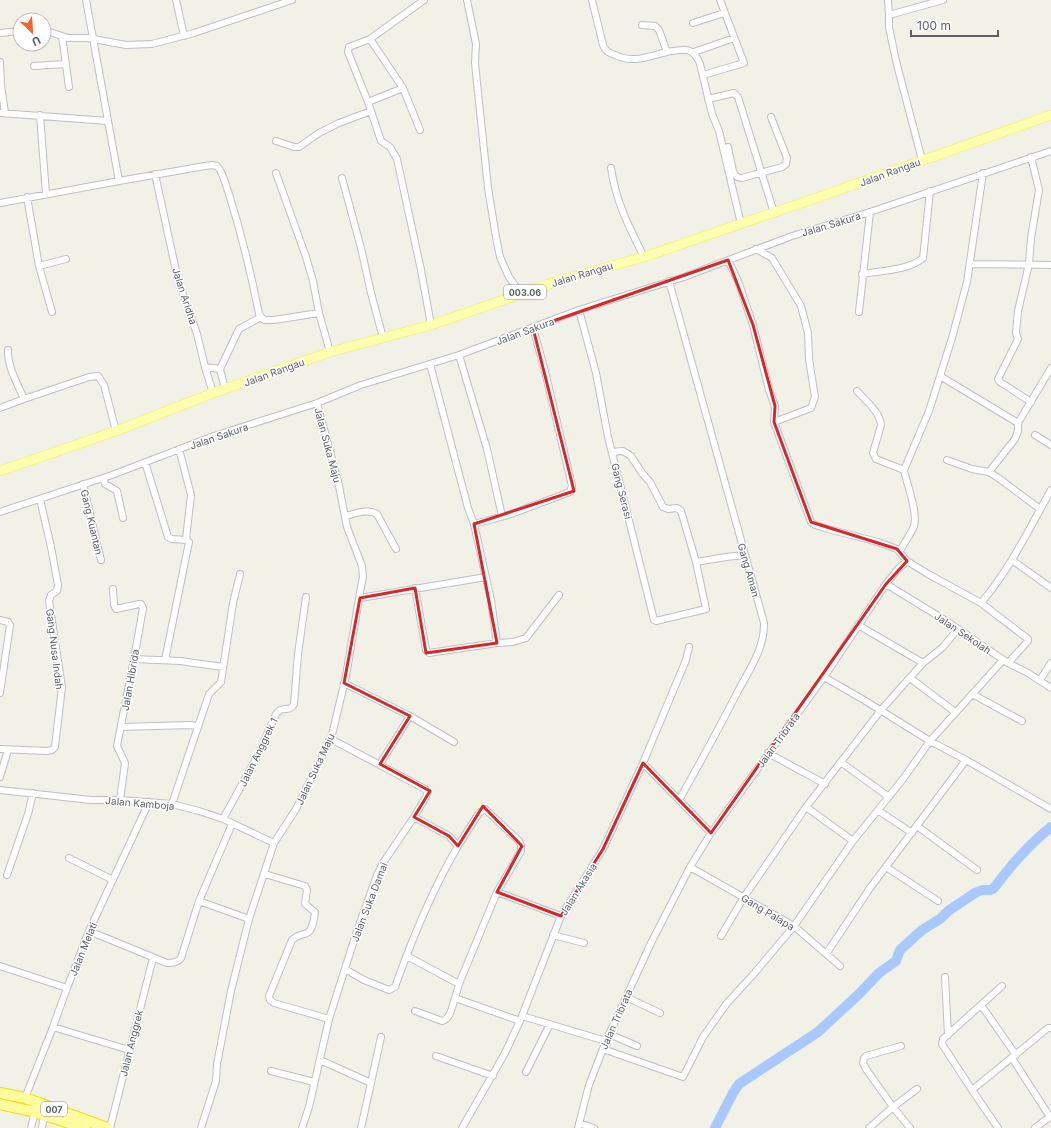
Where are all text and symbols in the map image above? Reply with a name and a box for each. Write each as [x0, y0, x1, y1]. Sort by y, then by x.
north arrow [12, 12, 52, 52]
scale bar [911, 12, 998, 38]
text: 100 m [917, 18, 951, 33]
text: U [30, 33, 43, 49]
street label: Jalan Rangau [858, 155, 922, 189]
street label: Jalan Sakura [800, 209, 862, 239]
street label: Jalan Rangau [550, 259, 614, 289]
street label: Jalan Aridha [170, 266, 200, 326]
road number: 003.06 [504, 285, 546, 299]
street label: Jalan Sakura [494, 315, 556, 347]
street label: Jalan Rangau [242, 355, 306, 389]
street label: Jalan Suka Maju [312, 406, 344, 484]
street label: Jalan Sakura [188, 420, 250, 452]
street label: Gang Serasi [609, 462, 635, 520]
street label: Gang Kuantan [79, 488, 105, 556]
street label: Gang Aman [736, 542, 762, 598]
street label: Gang Nusa Indah [44, 608, 66, 690]
street label: Jalan Sekolah [932, 610, 994, 656]
street label: Jalan Hibrida [119, 648, 141, 712]
street label: Jalan Tribrata [754, 710, 802, 770]
street label: Jalan Anggrek 1 [236, 716, 280, 788]
street label: Jalan Suka Maju [293, 731, 337, 807]
street label: Jalan Kamboja [105, 794, 175, 812]
street label: Jalan Suka Damai [348, 861, 390, 943]
street label: Jalan Akasia [557, 861, 599, 917]
street label: Gang Palapa [739, 891, 797, 933]
street label: Jalan Melati [67, 920, 99, 978]
street label: Jalan Tribrata [597, 987, 635, 1051]
street label: Jalan Anggrek [117, 1008, 145, 1077]
road number: 007 [41, 1102, 67, 1116]

